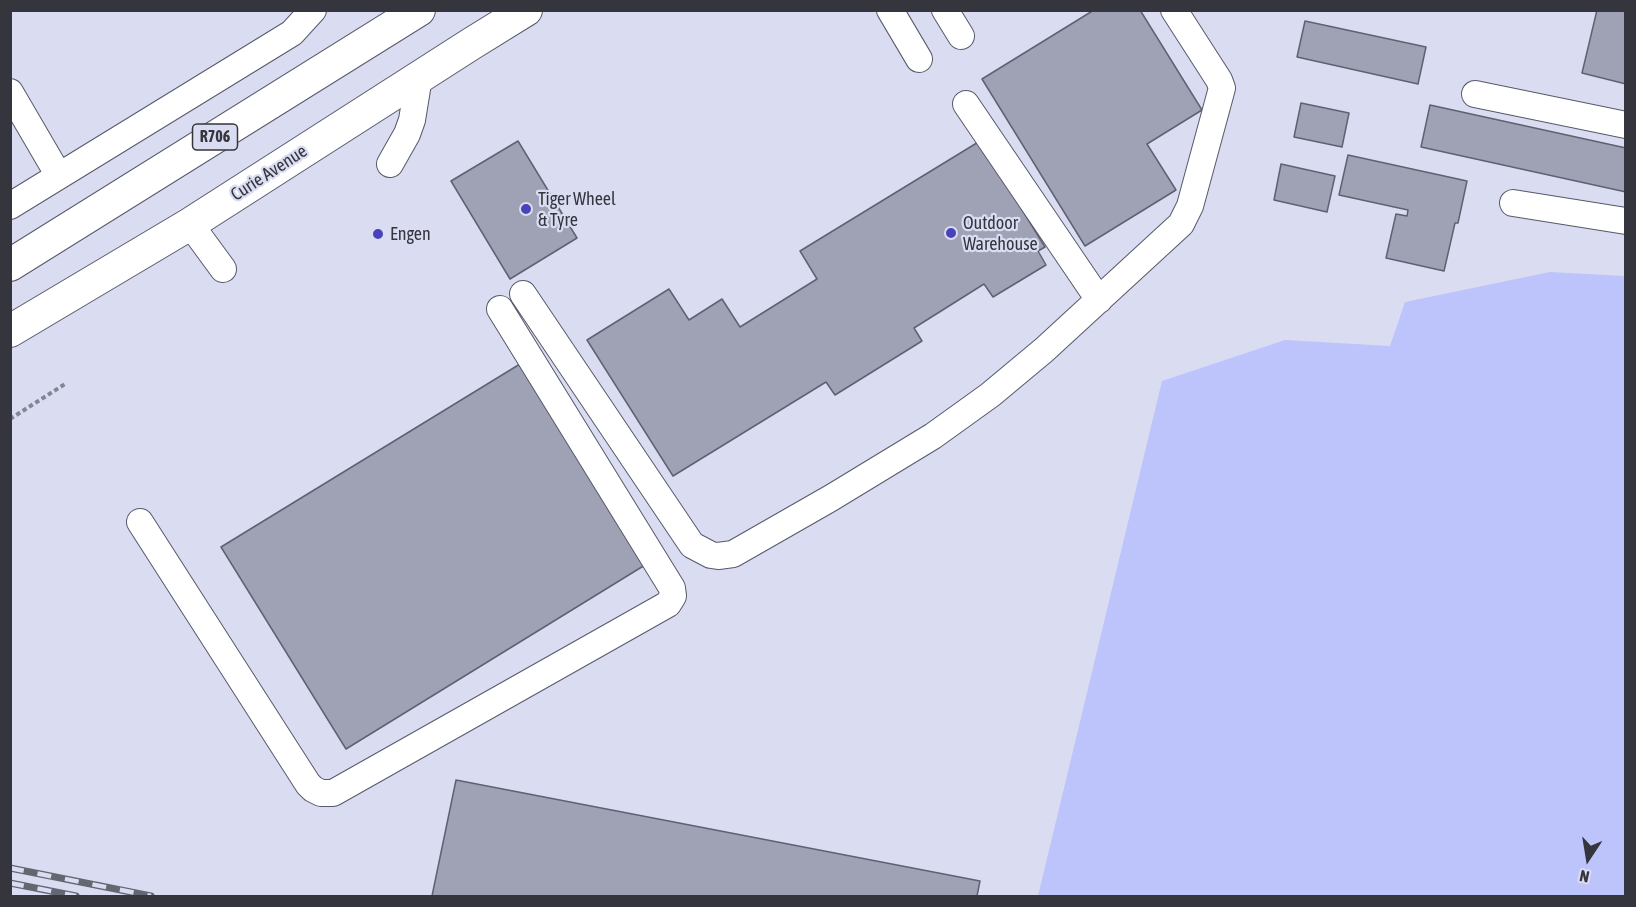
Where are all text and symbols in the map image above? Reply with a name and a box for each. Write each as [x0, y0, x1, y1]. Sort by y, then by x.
road number: R706 [192, 124, 238, 150]
street label: Curie Avenue [227, 140, 311, 206]
place label: Tiger Wheel & Tyre [538, 188, 616, 230]
marker: Tiger Wheel & Tyre [519, 202, 533, 216]
place label: Outdoor Warehouse [963, 212, 1038, 254]
place label: Engen [390, 223, 431, 245]
marker: Outdoor Warehouse [944, 226, 958, 240]
marker: Engen [371, 227, 385, 241]
north arrow [1558, 829, 1618, 889]
text: N [1578, 867, 1591, 886]

